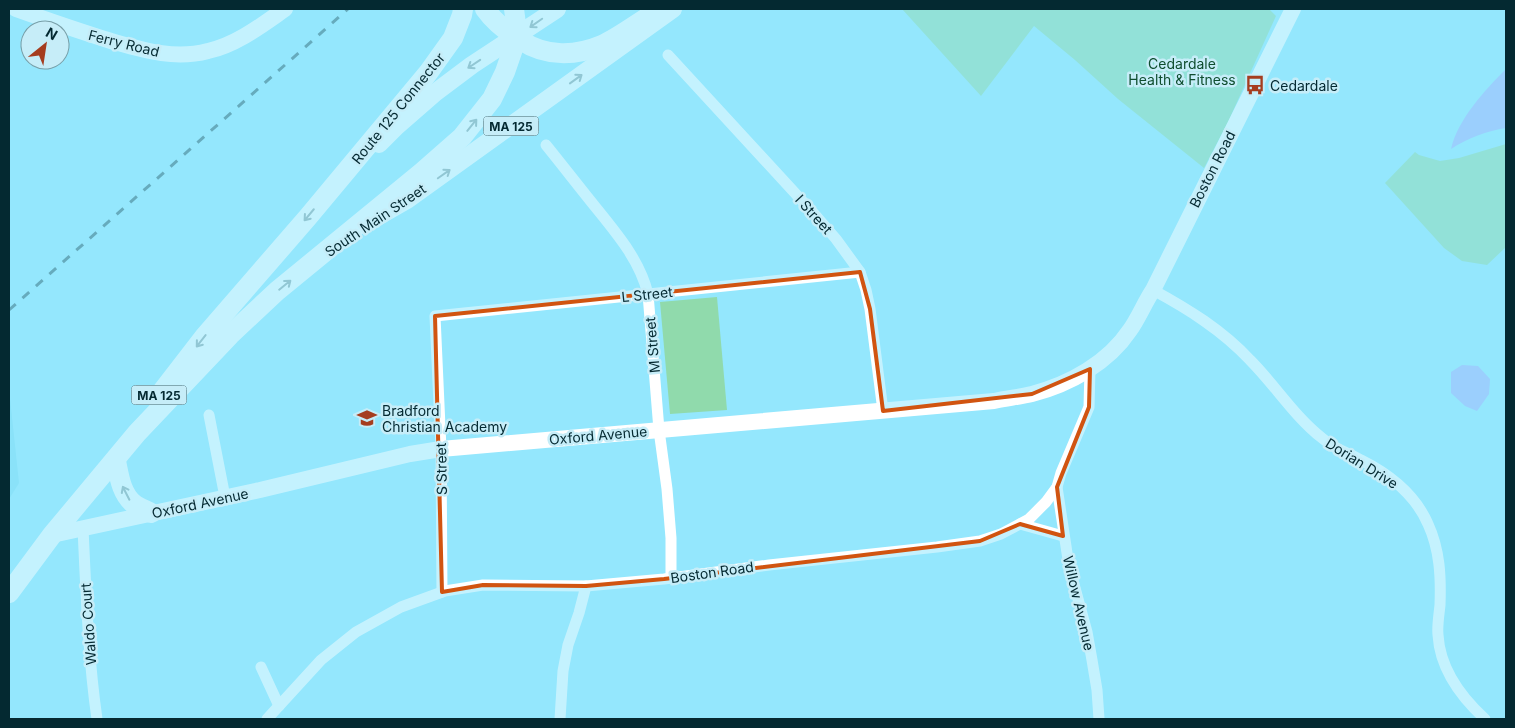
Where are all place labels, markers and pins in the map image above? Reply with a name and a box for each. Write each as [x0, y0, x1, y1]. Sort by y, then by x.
bus stop icon: Cedardale [1244, 74, 1266, 96]
place label: Cedardale [1270, 77, 1338, 94]
place label: Bradford Christian Academy [382, 402, 507, 435]
school or university icon: Bradford Christian Academy [356, 407, 378, 429]

